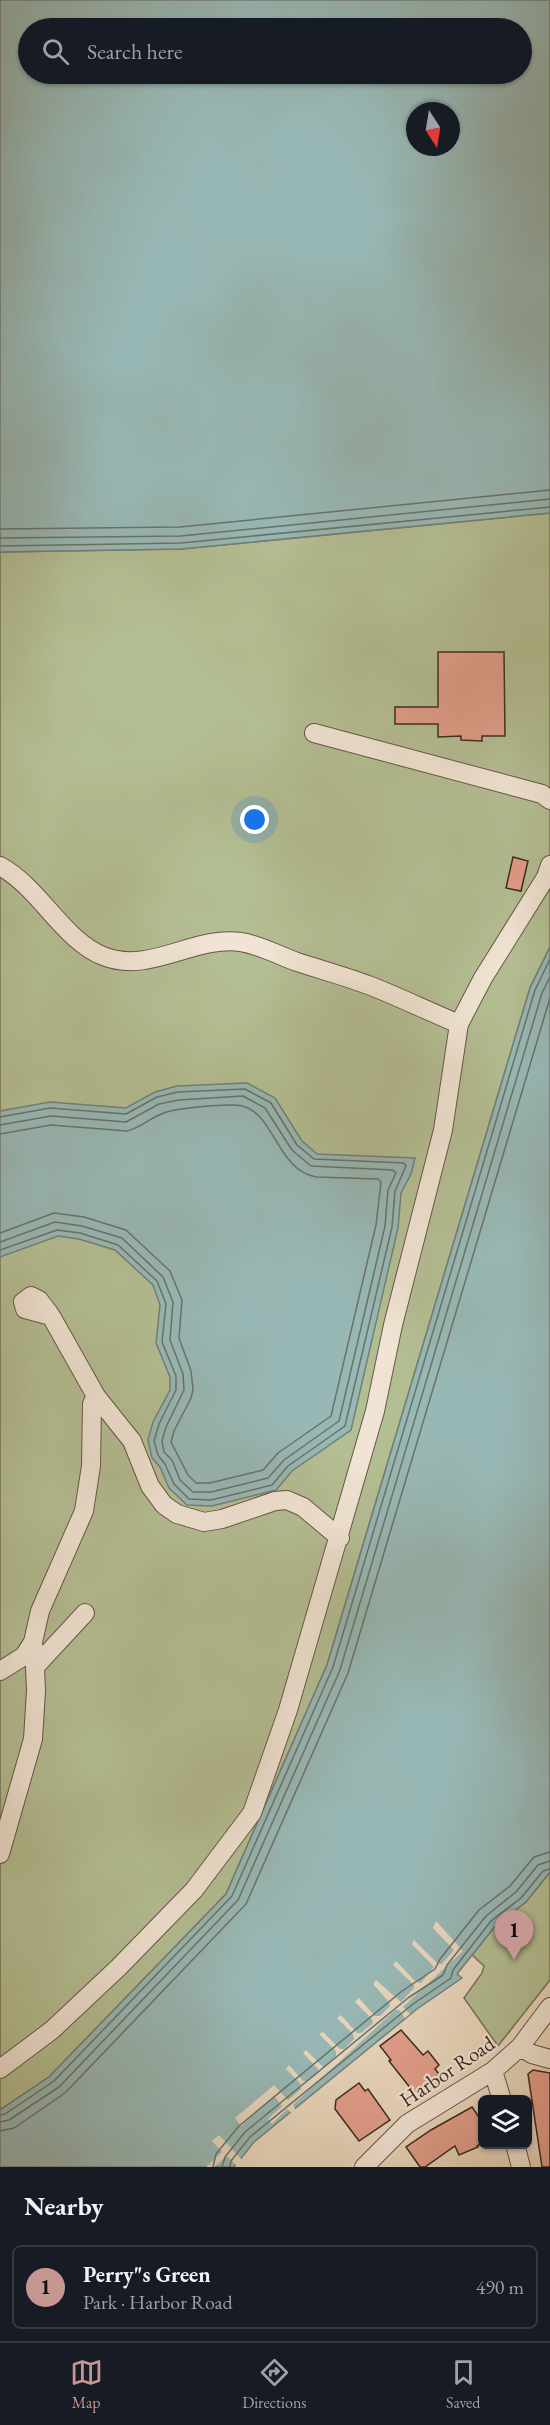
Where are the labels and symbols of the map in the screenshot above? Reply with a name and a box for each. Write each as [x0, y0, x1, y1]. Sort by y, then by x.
north arrow [406, 102, 460, 156]
your location [240, 805, 269, 834]
pin: 1 [494, 1910, 534, 1960]
street label: Harbor Road [394, 2029, 500, 2113]

